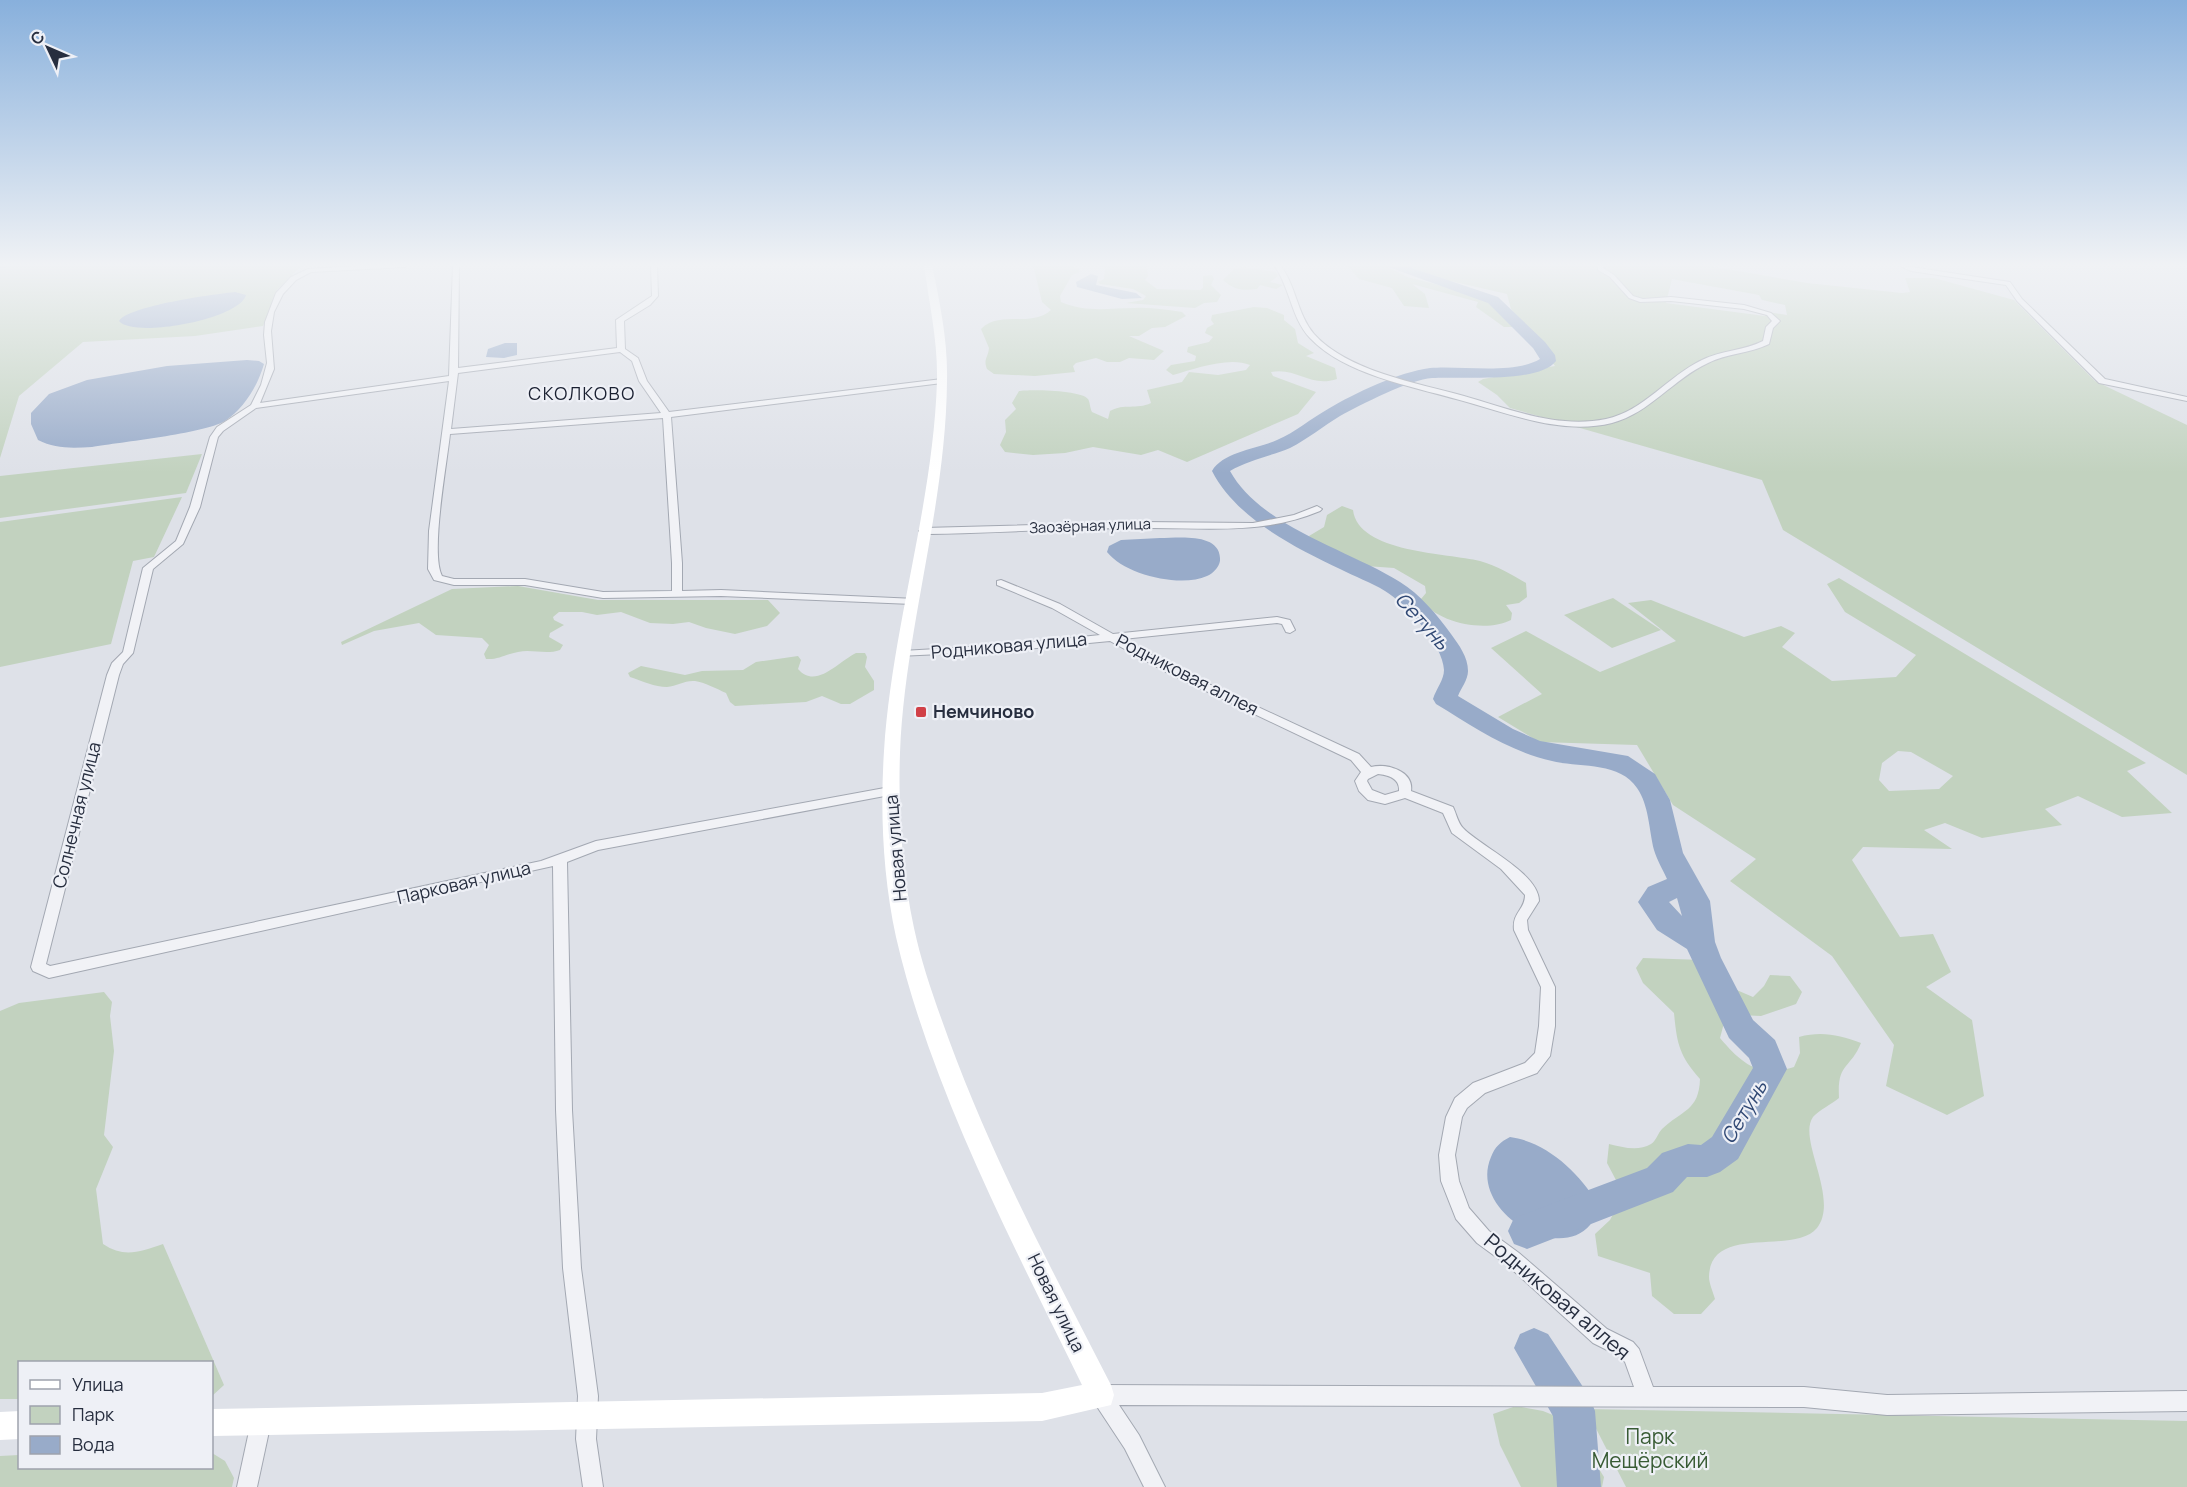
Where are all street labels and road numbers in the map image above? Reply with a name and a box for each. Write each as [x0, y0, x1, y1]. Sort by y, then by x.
street label: Заозёрная улица [1029, 513, 1151, 538]
street label: Родниковая улица [930, 626, 1088, 664]
street label: Родниковая аллея [1112, 628, 1263, 720]
street label: Солнечная улица [46, 739, 106, 890]
street label: Новая улица [878, 794, 912, 902]
street label: Парковая улица [395, 855, 533, 909]
street label: Родниковая аллея [1479, 1227, 1637, 1366]
street label: Новая улица [1023, 1249, 1091, 1356]

